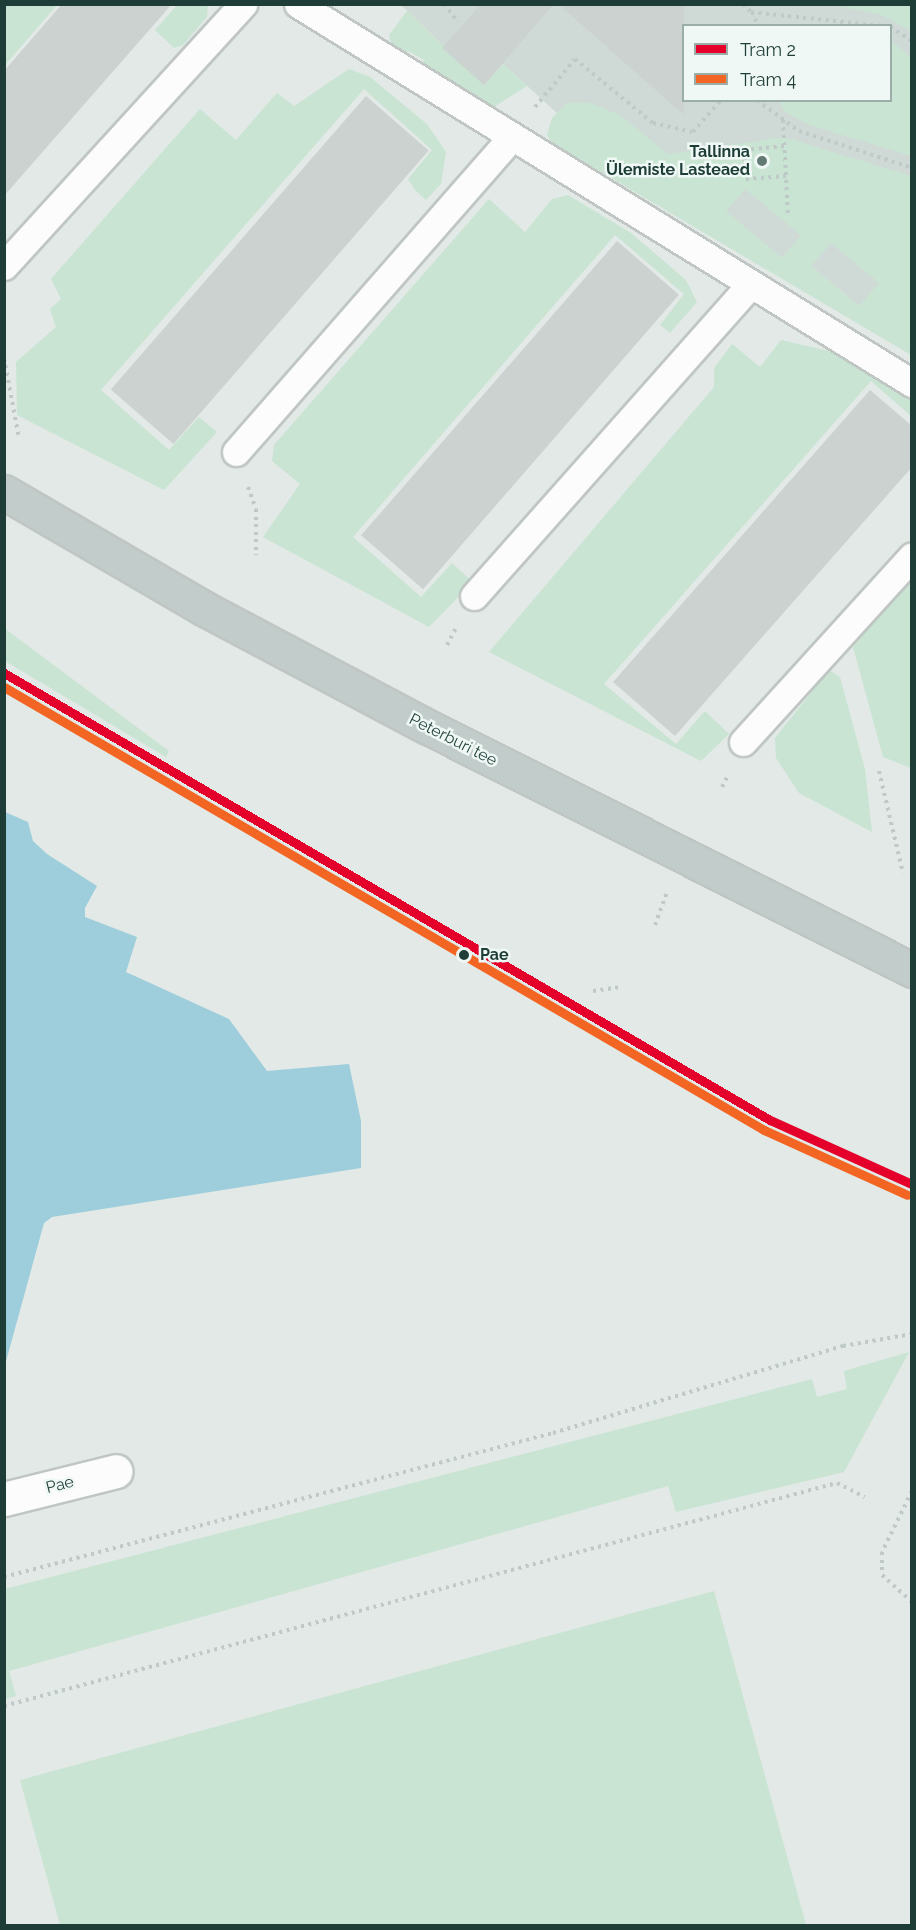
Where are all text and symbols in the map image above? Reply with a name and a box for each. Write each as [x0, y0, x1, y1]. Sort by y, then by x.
legend [682, 24, 892, 102]
text: Tram 2 [740, 39, 796, 60]
text: Tram 4 [740, 69, 796, 90]
place label: Tallinna Ülemiste Lasteaed [606, 142, 750, 180]
marker: Tallinna Ülemiste Lasteaed [755, 154, 769, 168]
street label: Peterburi tee [406, 710, 500, 770]
marker: Pae [453, 944, 475, 966]
place label: Pae [480, 945, 509, 965]
street label: Pae [44, 1472, 76, 1498]

